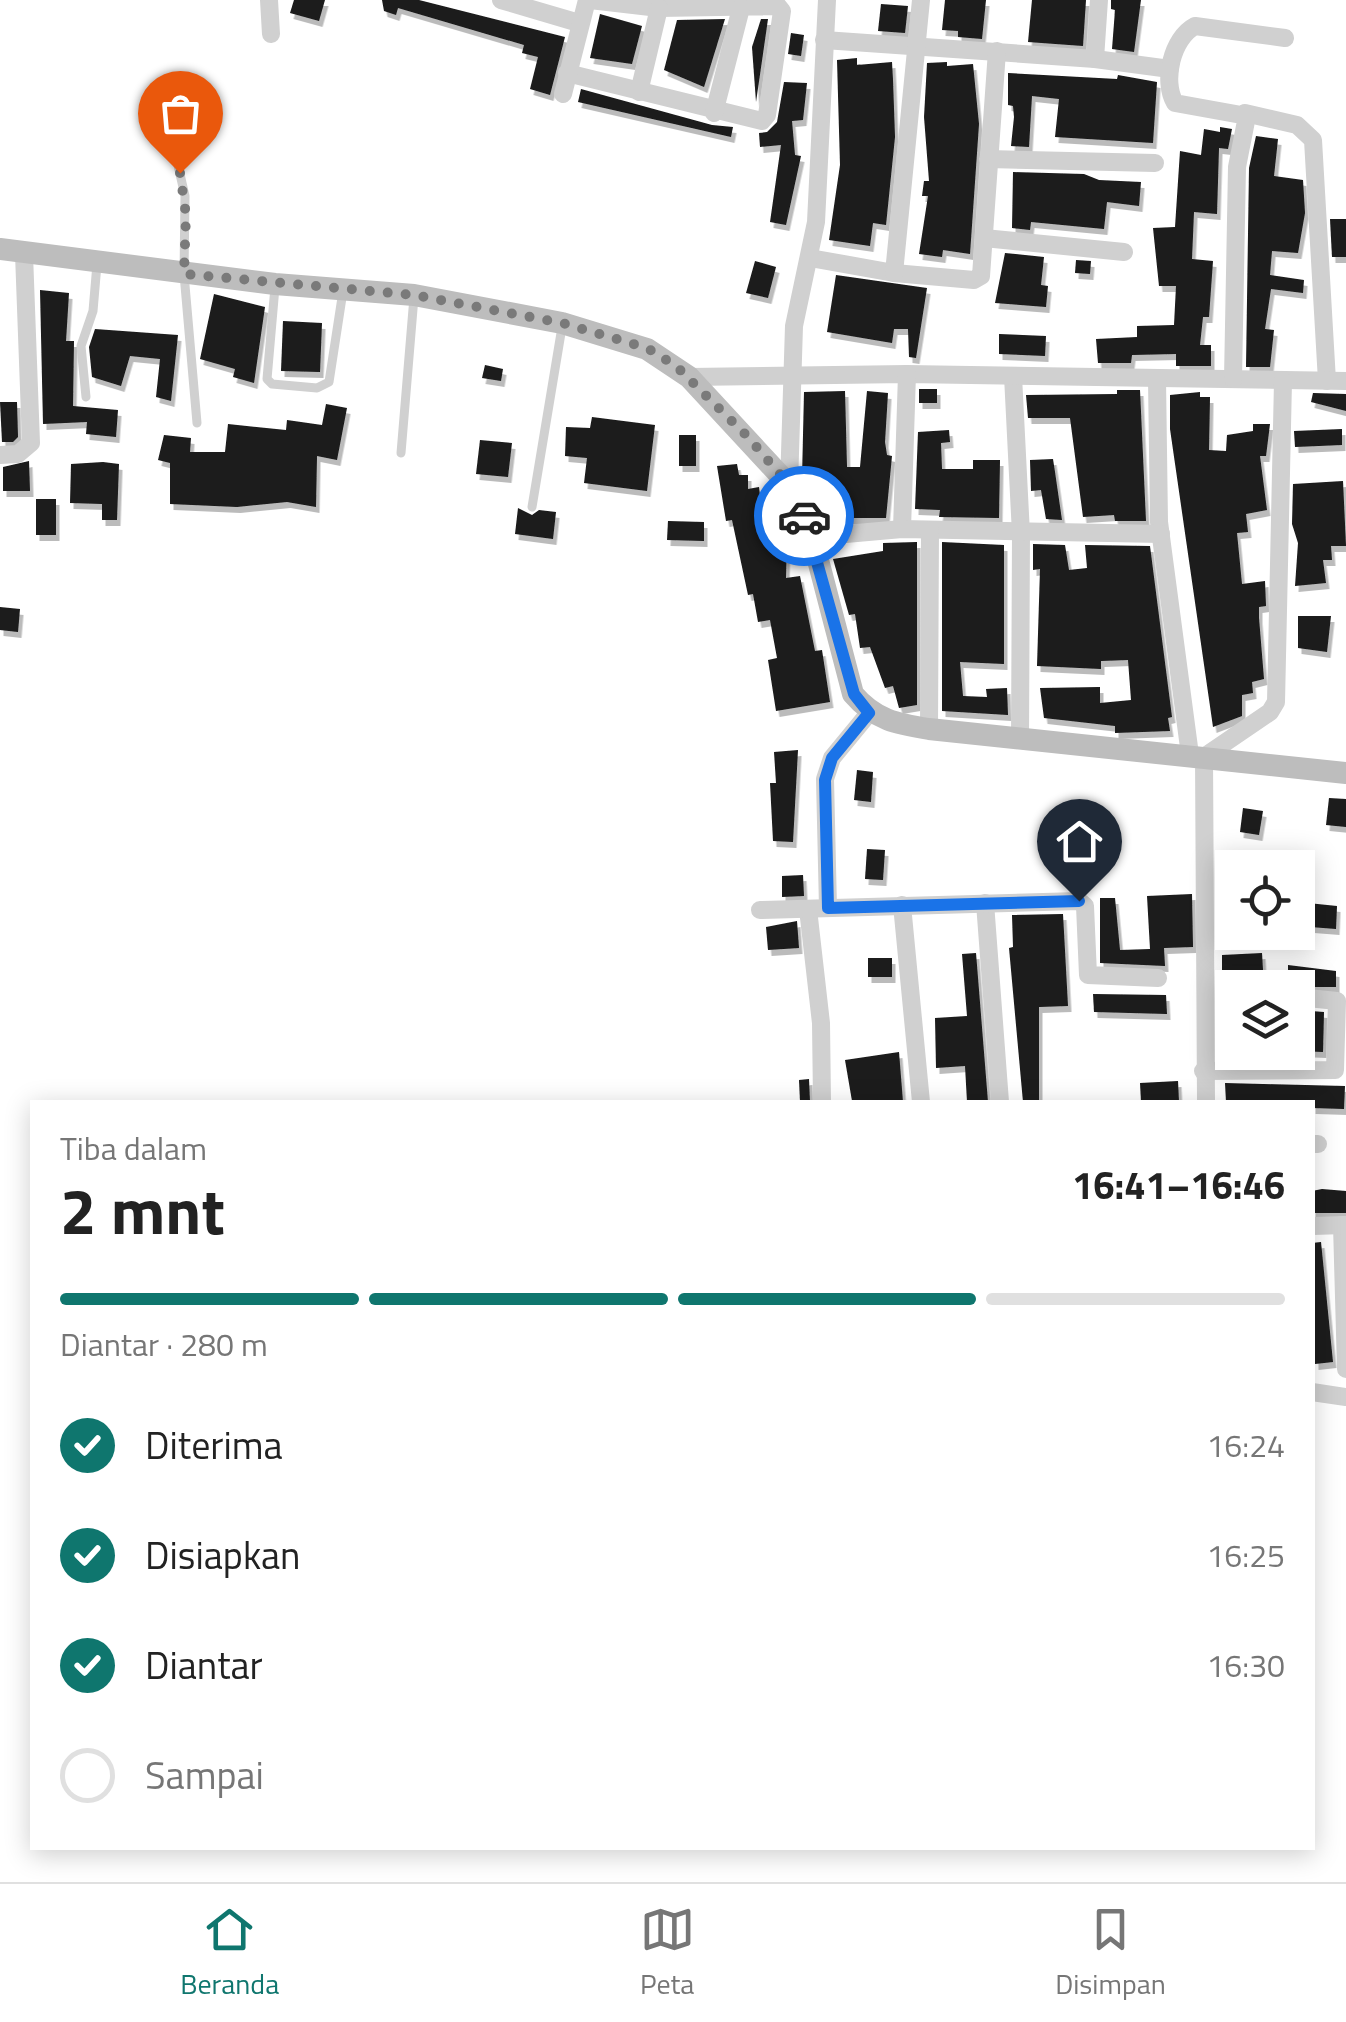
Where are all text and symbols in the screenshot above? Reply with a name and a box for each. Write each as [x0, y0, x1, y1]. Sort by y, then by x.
pin [138, 71, 223, 174]
icon: bag [153, 86, 208, 141]
courier [754, 466, 854, 566]
icon: car [777, 489, 832, 544]
pin [1037, 799, 1122, 902]
icon: home [1052, 814, 1107, 869]
map controls [1215, 850, 1315, 1070]
button: locate [1215, 850, 1315, 950]
button: layers [1215, 970, 1315, 1070]
text: Tiba dalam [60, 1124, 207, 1172]
text: 16:41–16:46 [1072, 1156, 1285, 1214]
text: 2 mnt [60, 1160, 225, 1259]
text: Diantar · 280 m [60, 1320, 268, 1368]
text: Diterima [145, 1416, 283, 1474]
icon: check [60, 1418, 115, 1473]
text: 16:24 [1206, 1421, 1285, 1469]
text: Disiapkan [145, 1526, 300, 1584]
icon: check [60, 1528, 115, 1583]
text: 16:25 [1206, 1531, 1285, 1579]
text: Diantar [145, 1636, 263, 1694]
icon: check [60, 1638, 115, 1693]
text: 16:30 [1206, 1641, 1285, 1689]
text: Sampai [145, 1746, 264, 1804]
tab: Beranda [180, 1902, 279, 2005]
tab: Peta [640, 1902, 695, 2005]
tab: Disimpan [1055, 1902, 1166, 2005]

